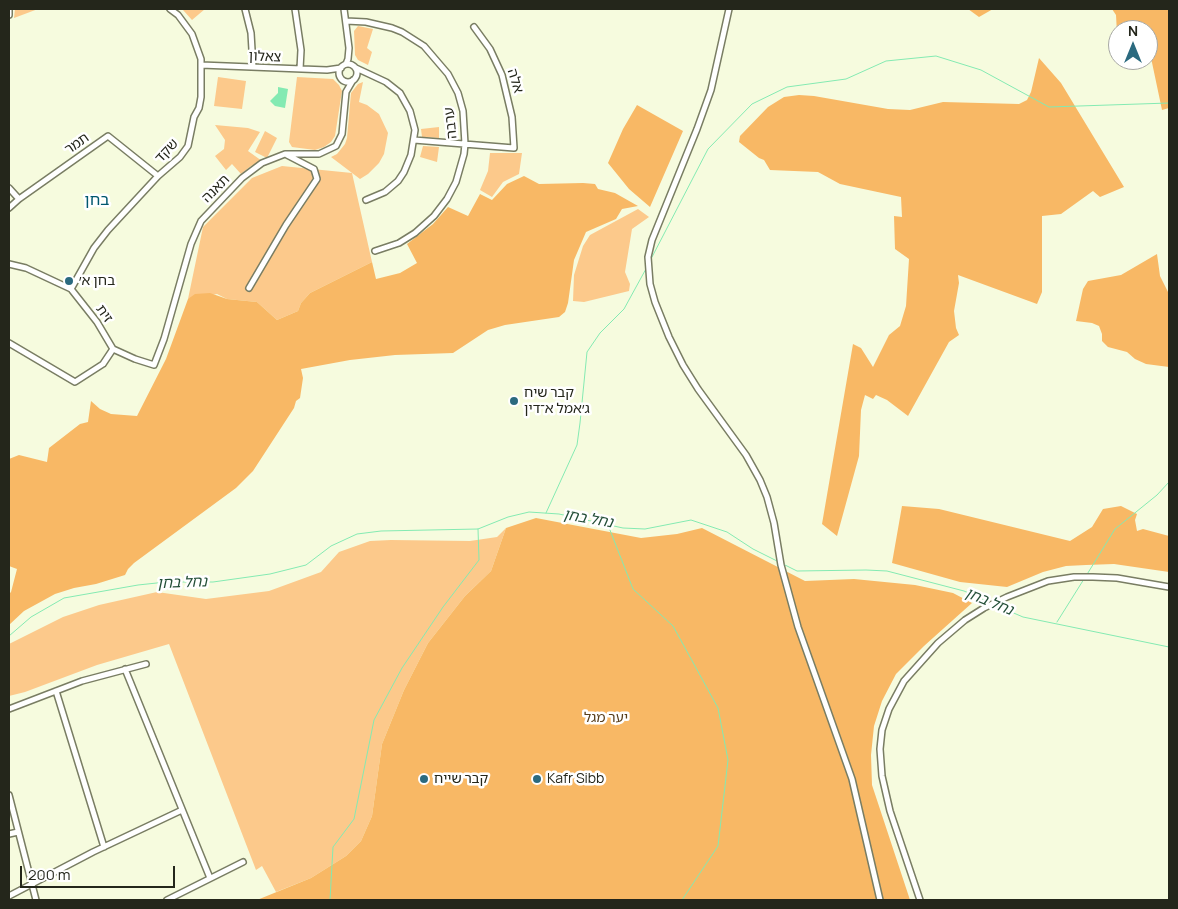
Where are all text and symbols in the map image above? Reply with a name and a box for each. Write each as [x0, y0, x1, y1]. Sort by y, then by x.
north arrow [1108, 20, 1158, 70]
text: N [1128, 21, 1138, 40]
street label: צאלון [248, 48, 282, 66]
street label: אלה [503, 67, 527, 95]
street label: ערבה [441, 106, 461, 140]
street label: תמר [62, 130, 92, 158]
street label: שקד [152, 136, 182, 166]
street label: תאנה [199, 172, 233, 206]
district label: בחן [84, 191, 110, 211]
place label: בחן א׳ [79, 273, 115, 289]
marker: בחן א׳ [63, 275, 75, 287]
street label: זית [92, 302, 116, 326]
place label: קבר שיח ג׳אמל א־דין [524, 385, 590, 418]
marker: קבר שיח ג׳אמל א־דין [508, 395, 520, 407]
water label: נחל בחן [562, 506, 614, 532]
water label: נחל בחן [157, 573, 207, 593]
water label: נחל בחן [962, 584, 1016, 620]
park label: יער מגל [584, 710, 628, 726]
place label: קבר שייח [434, 771, 488, 787]
place label: Kafr Sibb [547, 771, 604, 787]
marker: קבר שייח [418, 773, 430, 785]
marker: Kafr Sibb [531, 773, 543, 785]
scale bar [22, 856, 178, 888]
text: 200 m [28, 864, 71, 885]

